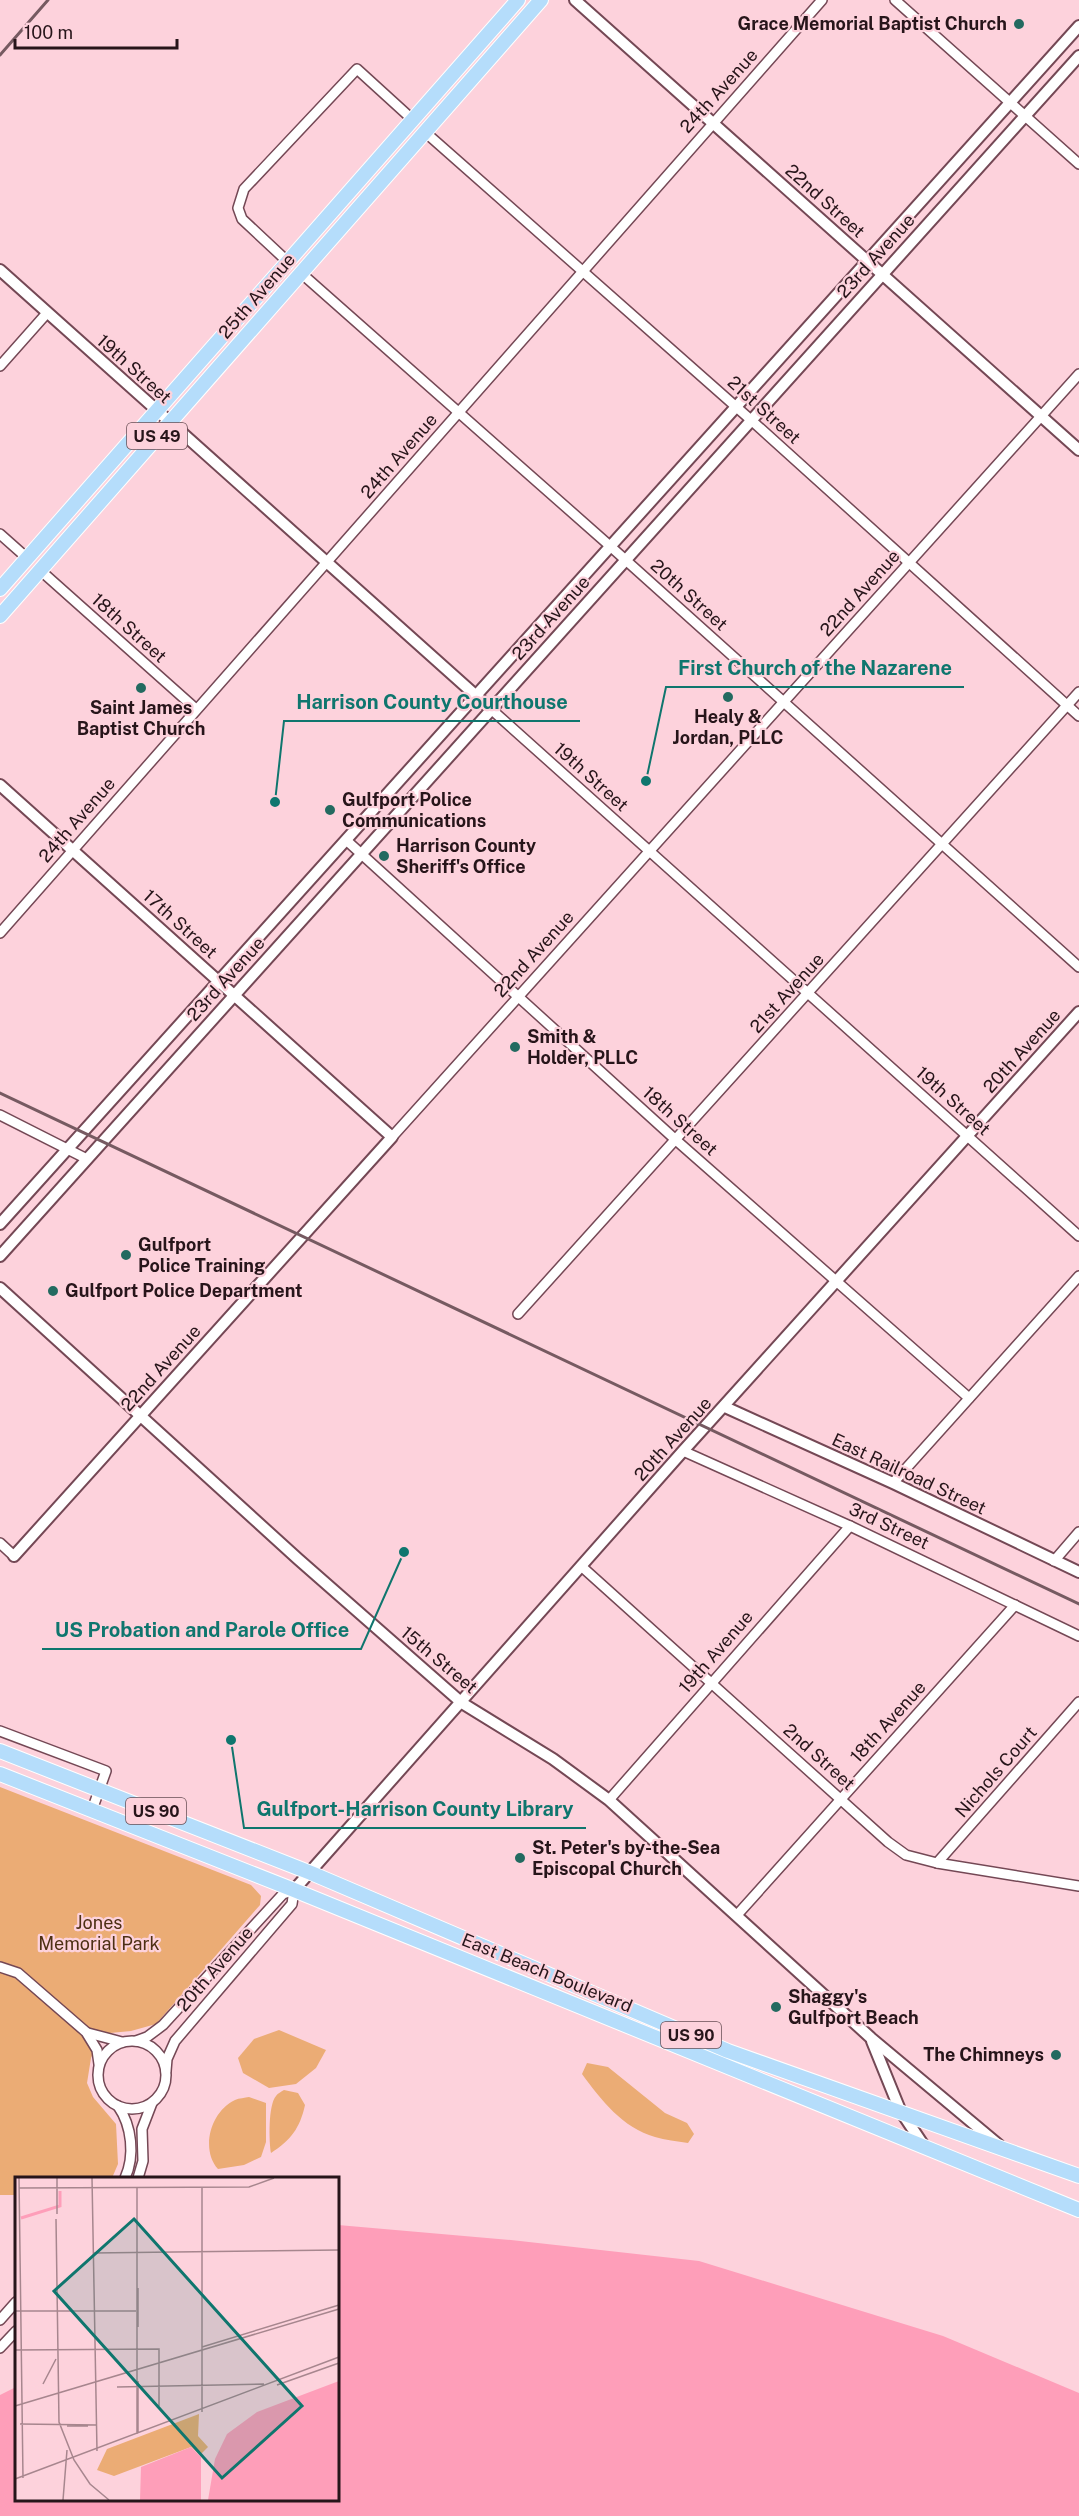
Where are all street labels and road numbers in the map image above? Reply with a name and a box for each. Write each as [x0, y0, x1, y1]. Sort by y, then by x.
street label: 24th Avenue [675, 44, 762, 137]
street label: 22nd Street [781, 160, 869, 242]
street label: 23rd Avenue [832, 209, 919, 302]
street label: 25th Avenue [214, 249, 299, 343]
street label: 19th Street [93, 330, 176, 408]
street label: 21st Street [724, 371, 805, 448]
street label: 24th Avenue [356, 409, 441, 502]
road number: US 49 [127, 423, 187, 449]
street label: 22nd Avenue [815, 545, 904, 640]
street label: 20th Street [647, 555, 732, 635]
street label: 23rd Avenue [507, 571, 594, 664]
street label: 18th Street [88, 589, 171, 667]
street label: 19th Street [550, 738, 633, 816]
street label: 24th Avenue [34, 773, 119, 866]
street label: 17th Street [139, 885, 222, 962]
street label: 22nd Avenue [489, 906, 578, 1001]
street label: 23rd Avenue [182, 932, 269, 1025]
street label: 21st Avenue [745, 948, 828, 1037]
street label: 20th Avenue [979, 1005, 1065, 1097]
street label: 19th Street [912, 1062, 995, 1140]
street label: 18th Street [639, 1082, 722, 1160]
street label: 22nd Avenue [116, 1320, 205, 1415]
street label: 20th Avenue [630, 1393, 716, 1485]
street label: East Railroad Street [829, 1429, 990, 1518]
street label: 3rd Street [846, 1498, 933, 1553]
street label: 19th Avenue [674, 1606, 757, 1697]
street label: 15th Street [397, 1622, 482, 1698]
street label: 18th Avenue [846, 1677, 930, 1767]
street label: 2nd Street [779, 1719, 859, 1794]
street label: Nichols Court [950, 1722, 1041, 1821]
road number: US 90 [126, 1798, 186, 1824]
street label: 20th Avenue [172, 1922, 257, 2015]
street label: East Beach Boulevard [459, 1929, 636, 2016]
road number: US 90 [661, 2022, 721, 2048]

